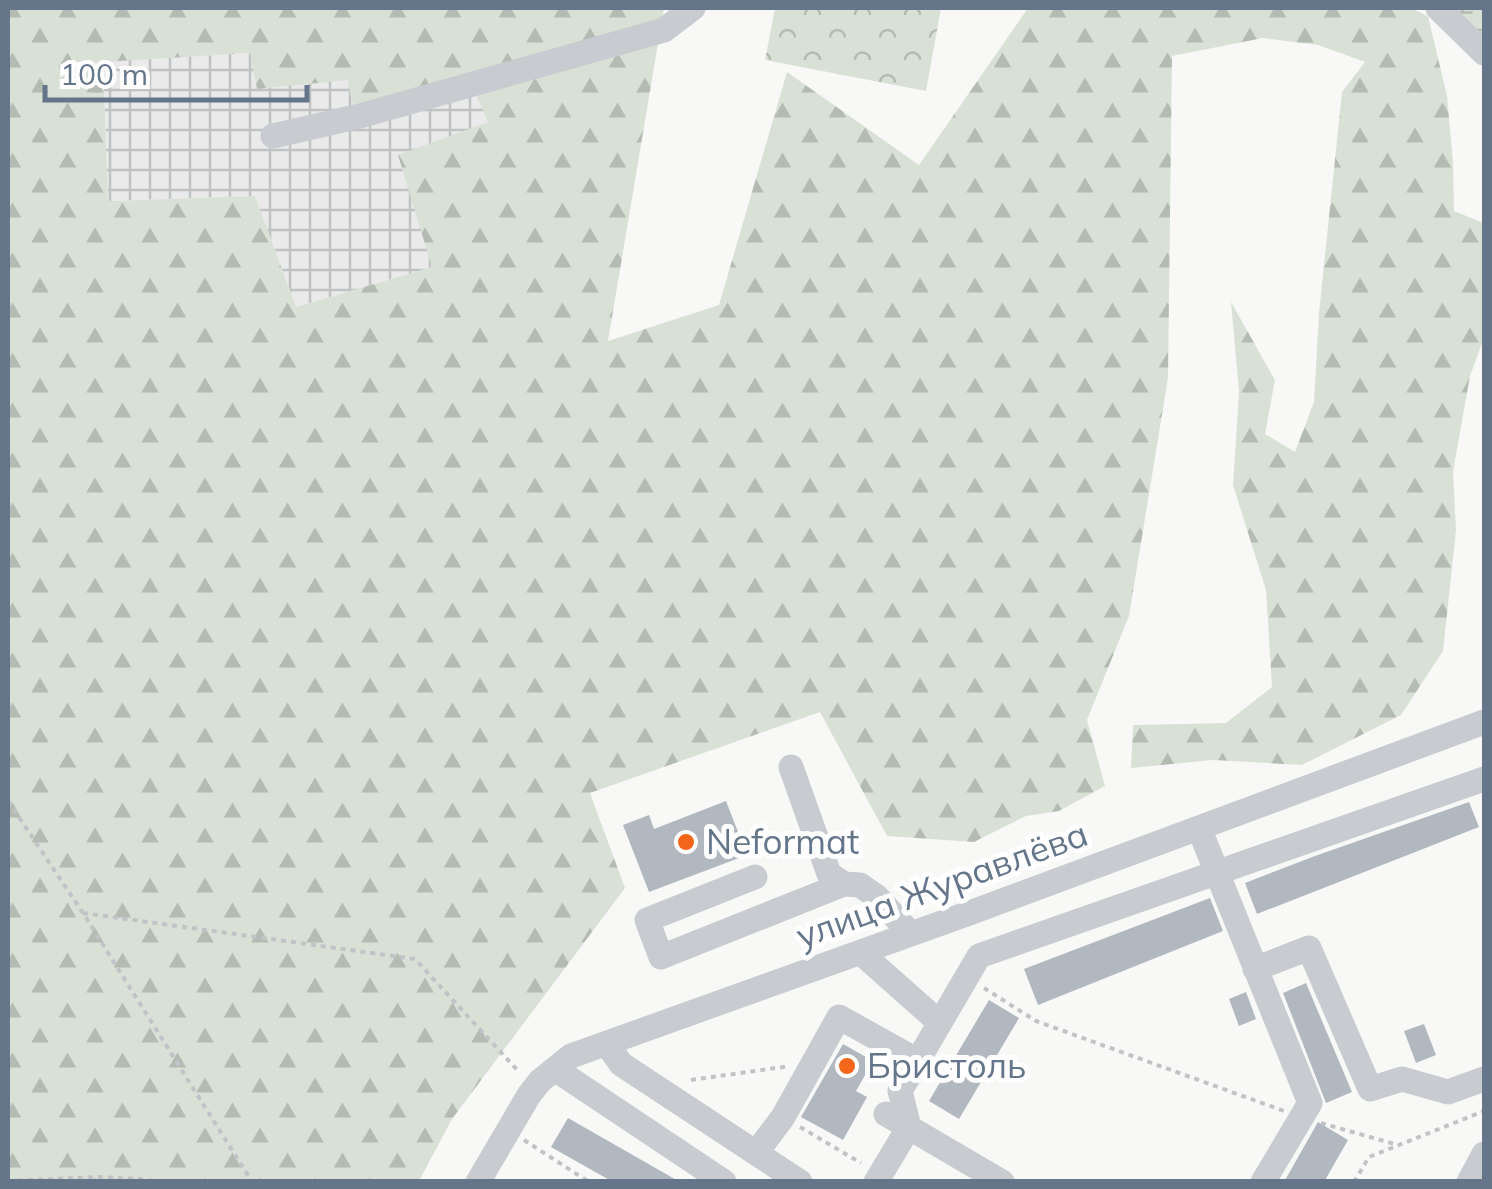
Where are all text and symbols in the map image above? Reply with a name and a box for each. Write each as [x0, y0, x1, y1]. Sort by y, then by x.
scale bar [45, 40, 308, 102]
text: 100 m [60, 55, 148, 93]
street label: улица Журавлёва [790, 811, 1093, 957]
place label: Neformat [706, 819, 859, 863]
marker: Neformat [675, 831, 697, 853]
place label: Бристоль [867, 1043, 1026, 1087]
marker: Бристоль [836, 1055, 858, 1077]

